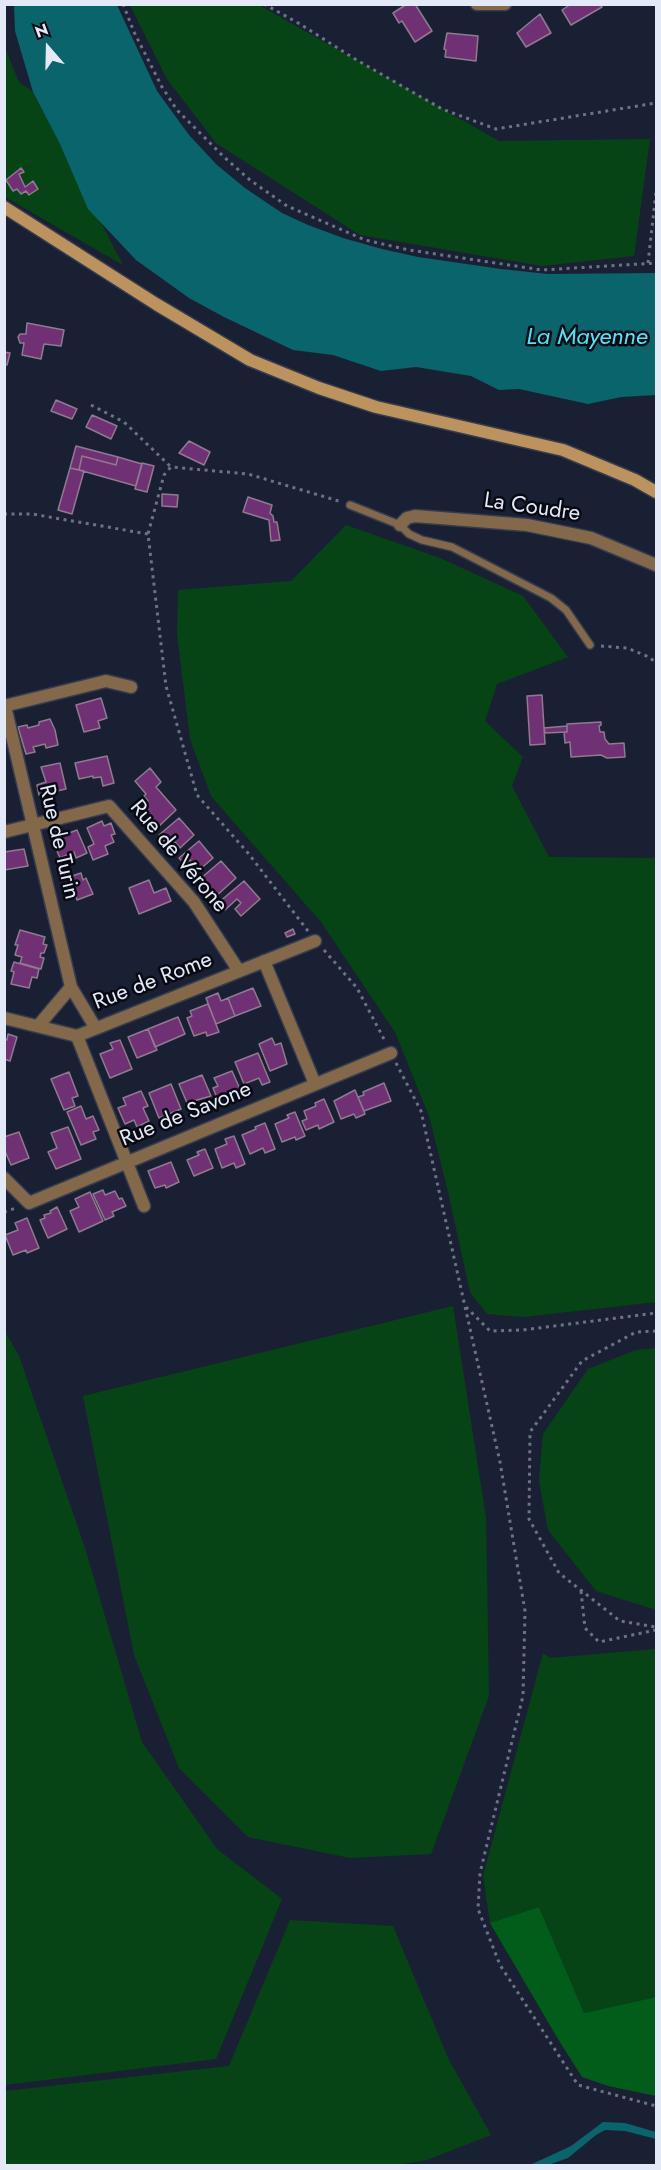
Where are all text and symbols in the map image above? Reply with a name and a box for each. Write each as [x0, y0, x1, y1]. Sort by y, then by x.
north arrow [18, 18, 78, 78]
text: N [32, 18, 52, 44]
water label: La Mayenne [526, 324, 648, 352]
street label: La Coudre [482, 488, 582, 528]
street label: Rue de Turin [32, 782, 84, 902]
street label: Rue de Vérone [123, 795, 233, 919]
street label: Rue de Rome [90, 947, 216, 1017]
street label: Rue de Savone [117, 1077, 255, 1153]

